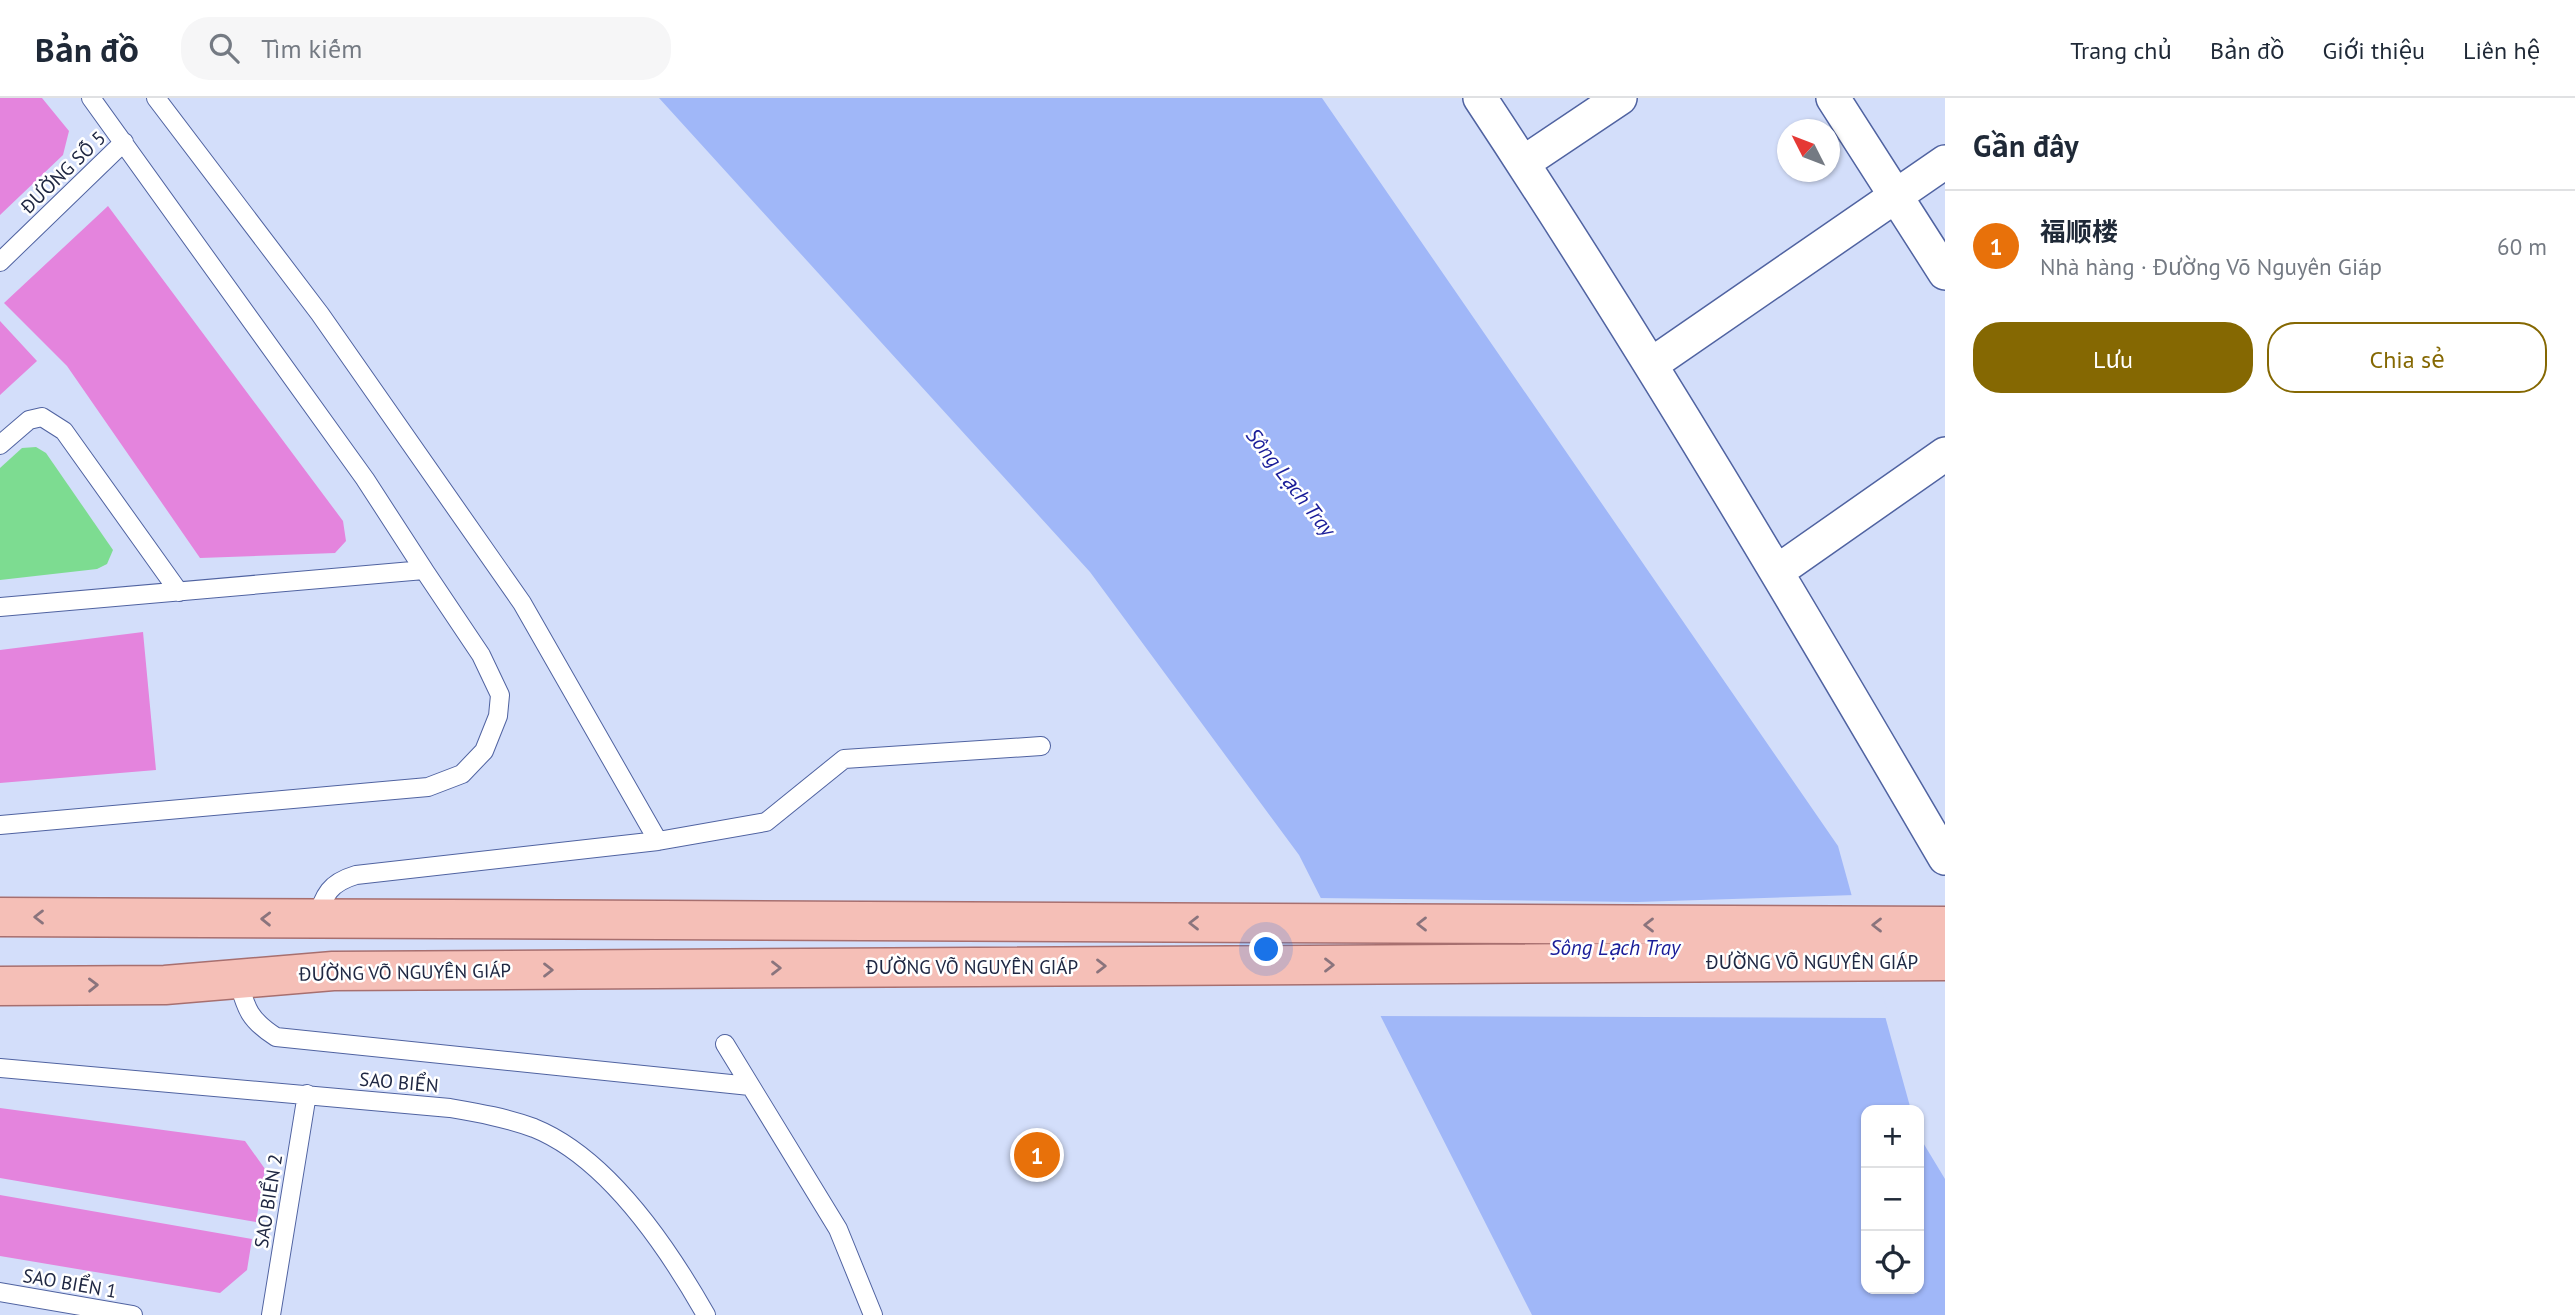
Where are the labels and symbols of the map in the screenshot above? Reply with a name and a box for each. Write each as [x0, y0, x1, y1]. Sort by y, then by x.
north arrow [1777, 119, 1840, 182]
street label: ĐƯỜNG SỐ 5 [15, 126, 110, 219]
water label: Sông Lạch Tray [1240, 422, 1343, 543]
one-way arrow [33, 909, 44, 925]
one-way arrow [261, 911, 271, 927]
one-way arrow [1189, 915, 1199, 931]
one-way arrow [1416, 916, 1427, 932]
one-way arrow [1644, 917, 1654, 933]
one-way arrow [1871, 917, 1882, 933]
your location [1249, 932, 1283, 966]
water label: Sông Lạch Tray [1550, 934, 1682, 961]
street label: ĐƯỜNG VÕ NGUYÊN GIÁP [1705, 950, 1918, 974]
street label: ĐƯỜNG VÕ NGUYÊN GIÁP [865, 955, 1078, 979]
one-way arrow [1324, 957, 1334, 973]
street label: ĐƯỜNG VÕ NGUYÊN GIÁP [298, 958, 511, 986]
one-way arrow [1096, 958, 1107, 974]
one-way arrow [771, 960, 781, 976]
one-way arrow [543, 962, 554, 978]
one-way arrow [88, 977, 98, 993]
street label: SAO BIỂN [358, 1066, 440, 1097]
pin: 1 [1014, 1129, 1060, 1181]
street label: SAO BIỂN 2 [248, 1152, 287, 1250]
street label: SAO BIỂN 1 [21, 1262, 119, 1303]

